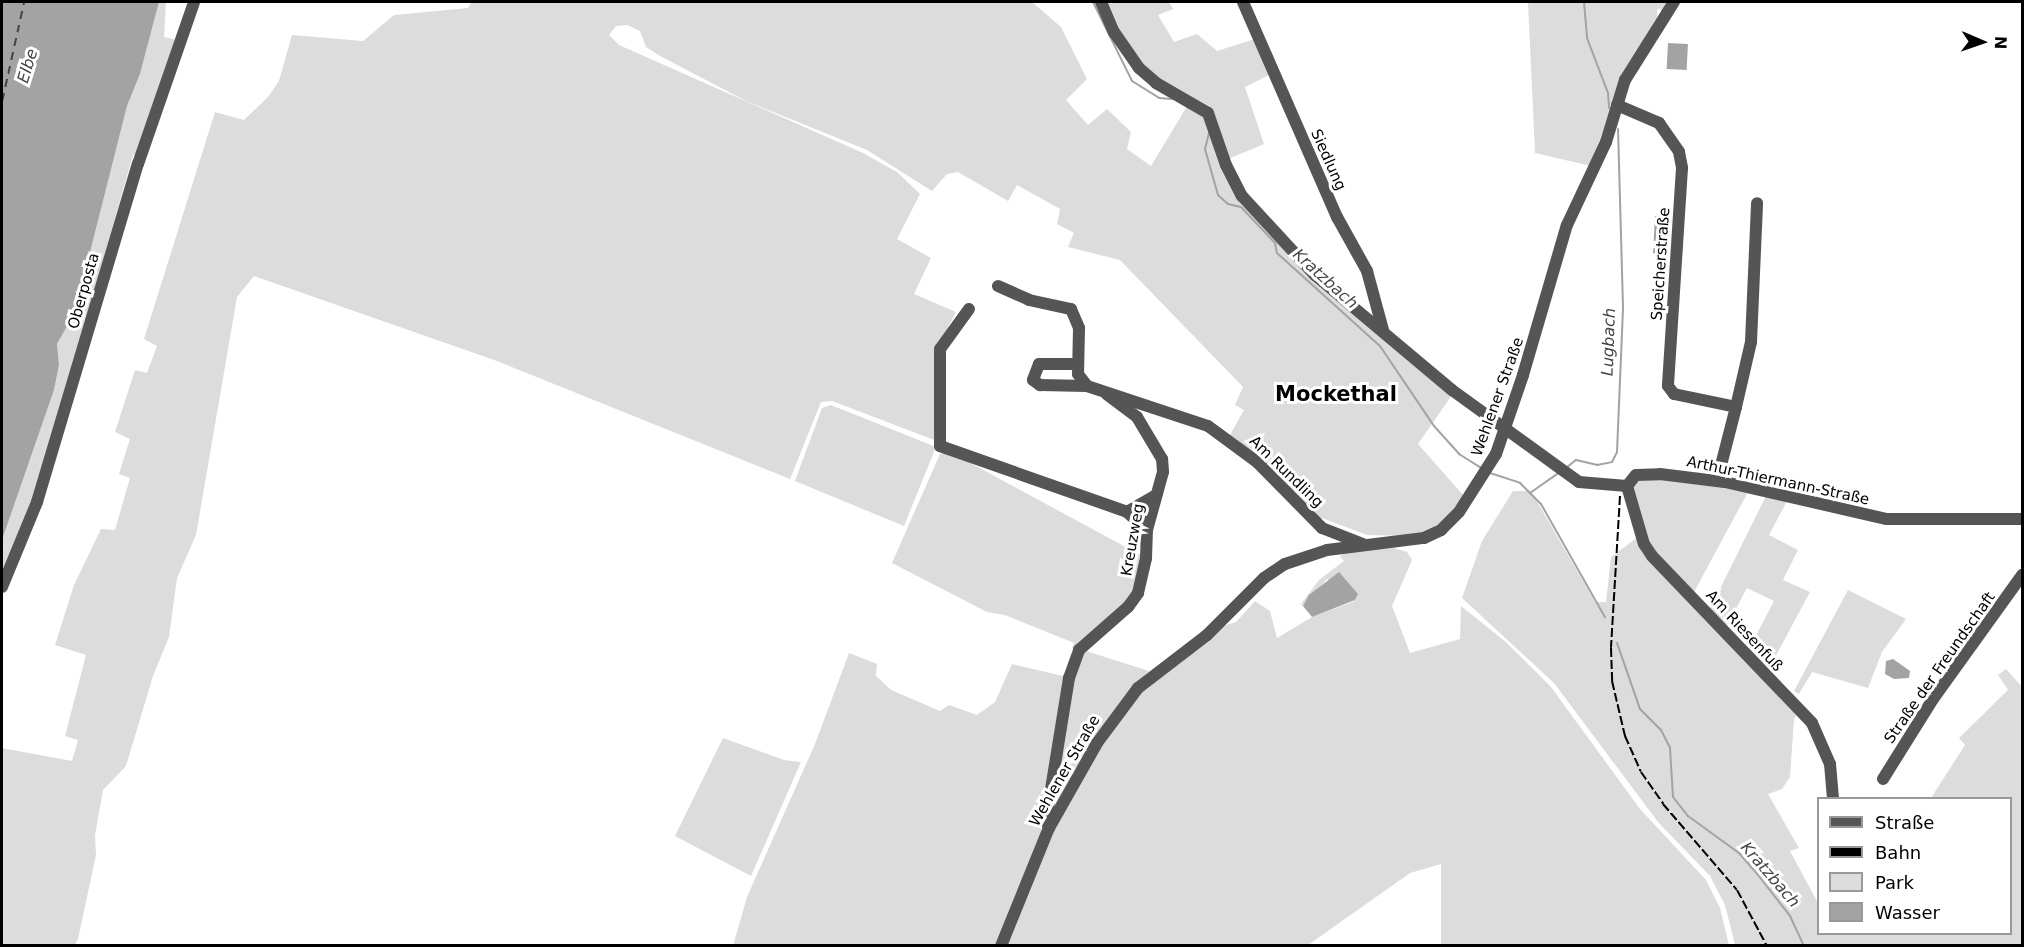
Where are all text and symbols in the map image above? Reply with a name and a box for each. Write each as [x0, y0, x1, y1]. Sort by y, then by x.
north arrow [1952, 12, 2012, 72]
text: N [1991, 36, 2010, 50]
water label: Elbe [14, 47, 42, 85]
street label: Siedlung [1307, 127, 1349, 193]
street label: Speicherstraße [1648, 207, 1674, 321]
water label: Kratzbach [1289, 245, 1361, 313]
street label: Oberposta [65, 251, 103, 331]
water label: Lugbach [1598, 308, 1620, 376]
street label: Wehlener Straße [1468, 335, 1528, 459]
district label: Mockethal [1275, 381, 1397, 407]
street label: Am Rundling [1245, 432, 1327, 512]
street label: Arthur-Thiermann-Straße [1685, 453, 1871, 509]
street label: Kreuzweg [1118, 502, 1148, 578]
street label: Am Riesenfuß [1702, 587, 1786, 675]
street label: Straße der Freundschaft [1881, 589, 1999, 747]
street label: Wehlener Straße [1026, 712, 1104, 830]
legend [1817, 797, 2012, 935]
text: Straße [1875, 812, 1934, 833]
water label: Kratzbach [1736, 838, 1804, 912]
text: Bahn [1875, 842, 1921, 863]
text: Park [1875, 872, 1914, 893]
text: Wasser [1875, 902, 1940, 923]

